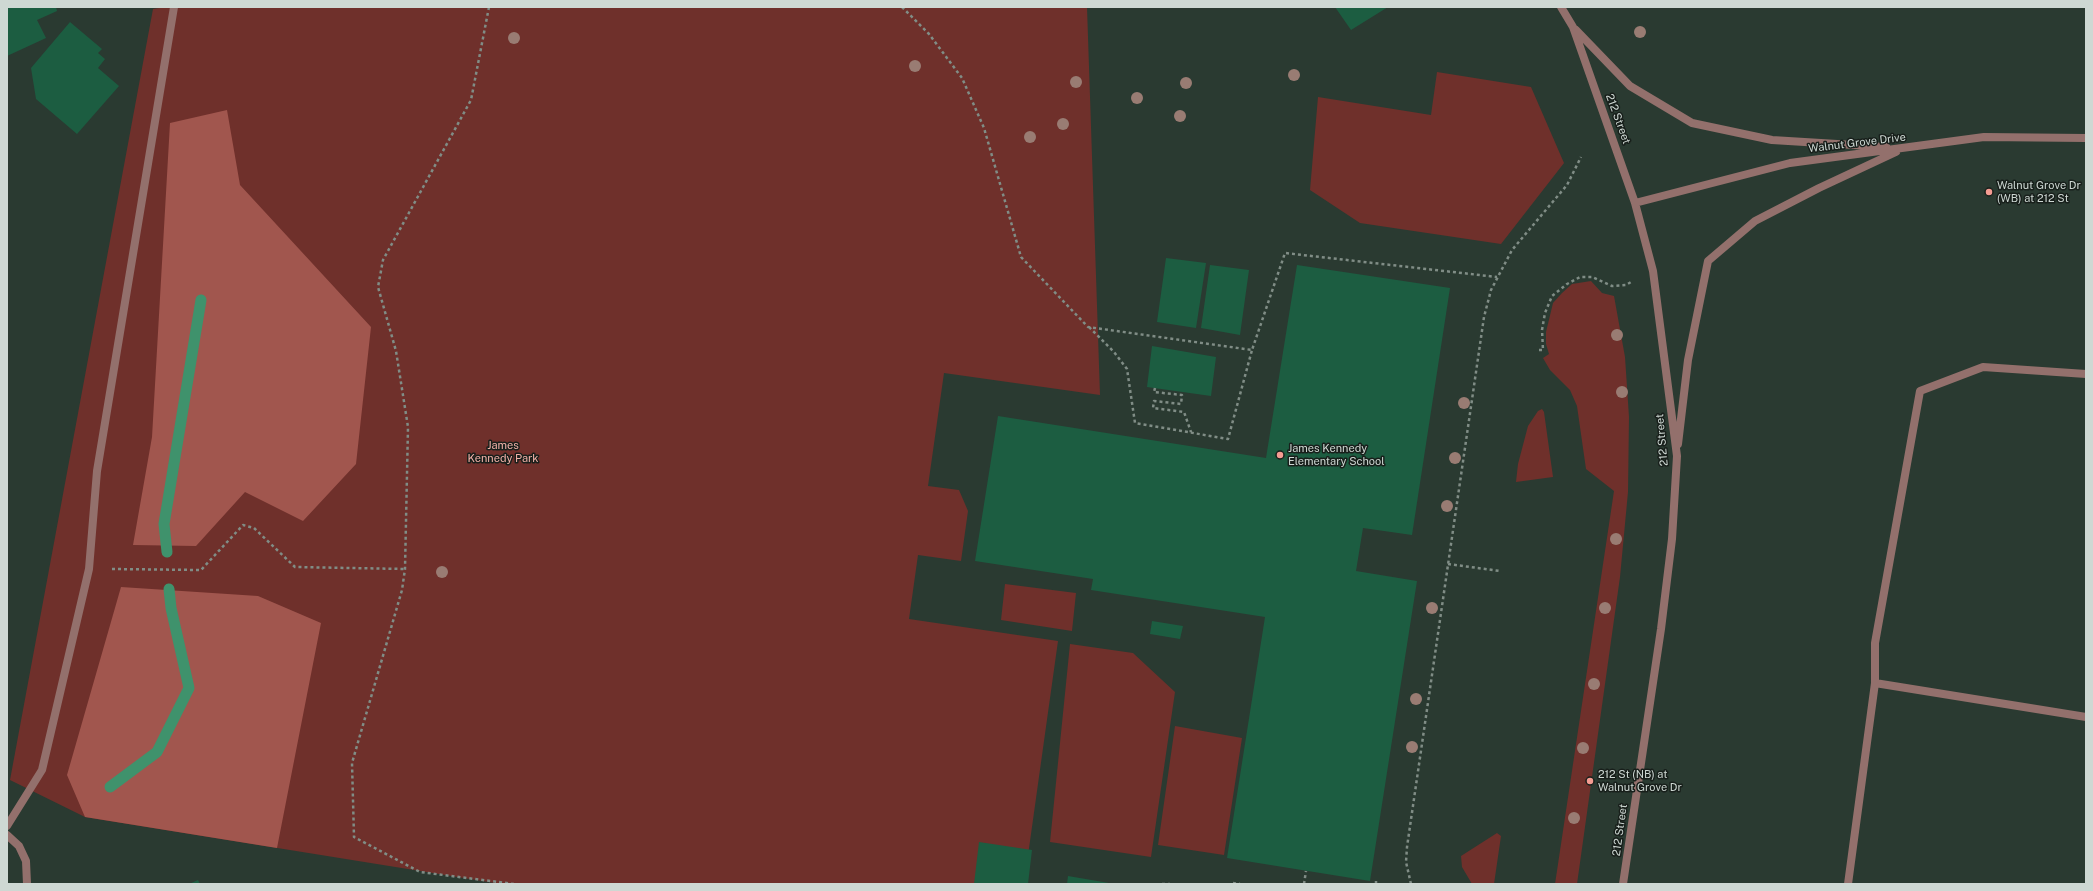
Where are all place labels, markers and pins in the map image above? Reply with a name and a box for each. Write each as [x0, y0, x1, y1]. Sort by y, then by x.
place label: Walnut Grove Dr (WB) at 212 St [1997, 179, 2081, 205]
marker: Walnut Grove Dr (WB) at 212 St [1984, 187, 1994, 197]
place label: James Kennedy Elementary School [1288, 442, 1385, 468]
marker: James Kennedy Elementary School [1275, 450, 1285, 460]
place label: 212 St (NB) at Walnut Grove Dr [1598, 768, 1682, 794]
marker: 212 St (NB) at Walnut Grove Dr [1585, 776, 1595, 786]

